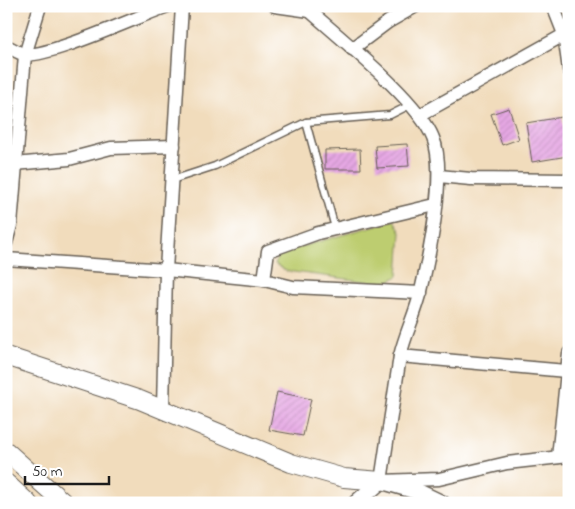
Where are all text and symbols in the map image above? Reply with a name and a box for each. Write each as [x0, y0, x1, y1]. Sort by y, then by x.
scale bar [25, 454, 109, 486]
text: 50 m [32, 461, 63, 483]

